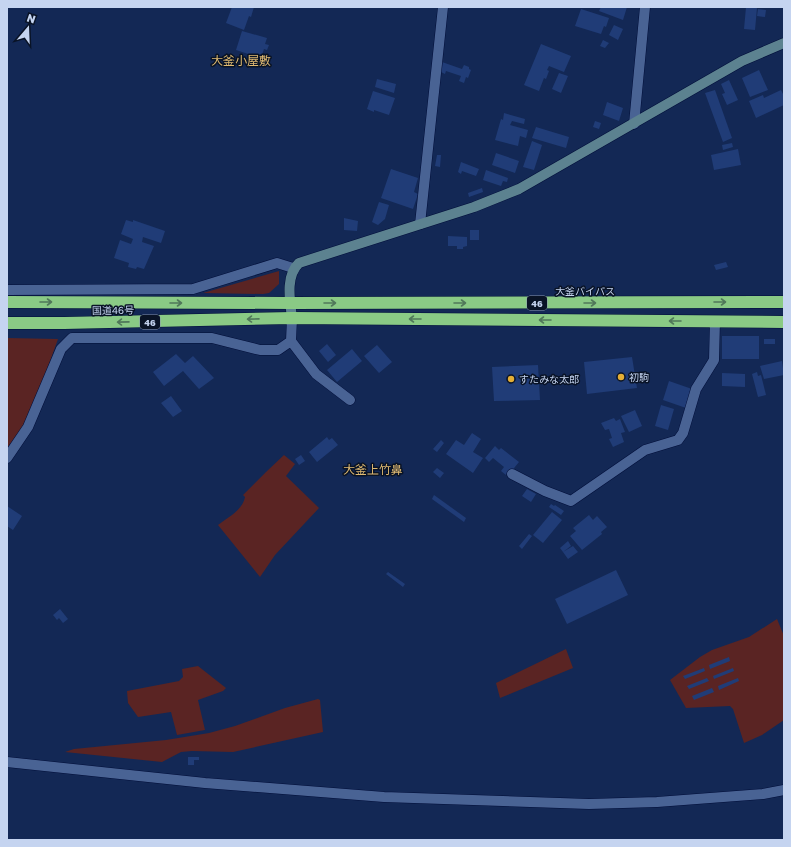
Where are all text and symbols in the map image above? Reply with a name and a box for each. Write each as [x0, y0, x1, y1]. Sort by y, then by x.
north arrow [8, 8, 48, 48]
text: N [25, 11, 37, 26]
district label: 大釜小屋敷 [211, 53, 271, 68]
street label: 大釜バイパス [555, 285, 615, 297]
road number: 46 [527, 296, 547, 310]
one-way arrow [39, 298, 52, 306]
one-way arrow [713, 298, 726, 306]
one-way arrow [169, 299, 182, 307]
one-way arrow [323, 299, 336, 307]
one-way arrow [453, 299, 466, 307]
one-way arrow [583, 299, 596, 307]
street label: 国道46号 [92, 304, 134, 316]
road number: 46 [140, 315, 160, 329]
one-way arrow [247, 315, 260, 323]
one-way arrow [409, 315, 422, 323]
one-way arrow [539, 316, 552, 324]
one-way arrow [669, 317, 682, 325]
one-way arrow [117, 318, 130, 326]
place label: 初駒 [629, 371, 649, 383]
marker: 初駒 [616, 372, 626, 382]
place label: すたみな太郎 [519, 373, 579, 385]
marker: すたみな太郎 [506, 374, 516, 384]
district label: 大釜上竹鼻 [343, 462, 403, 477]

